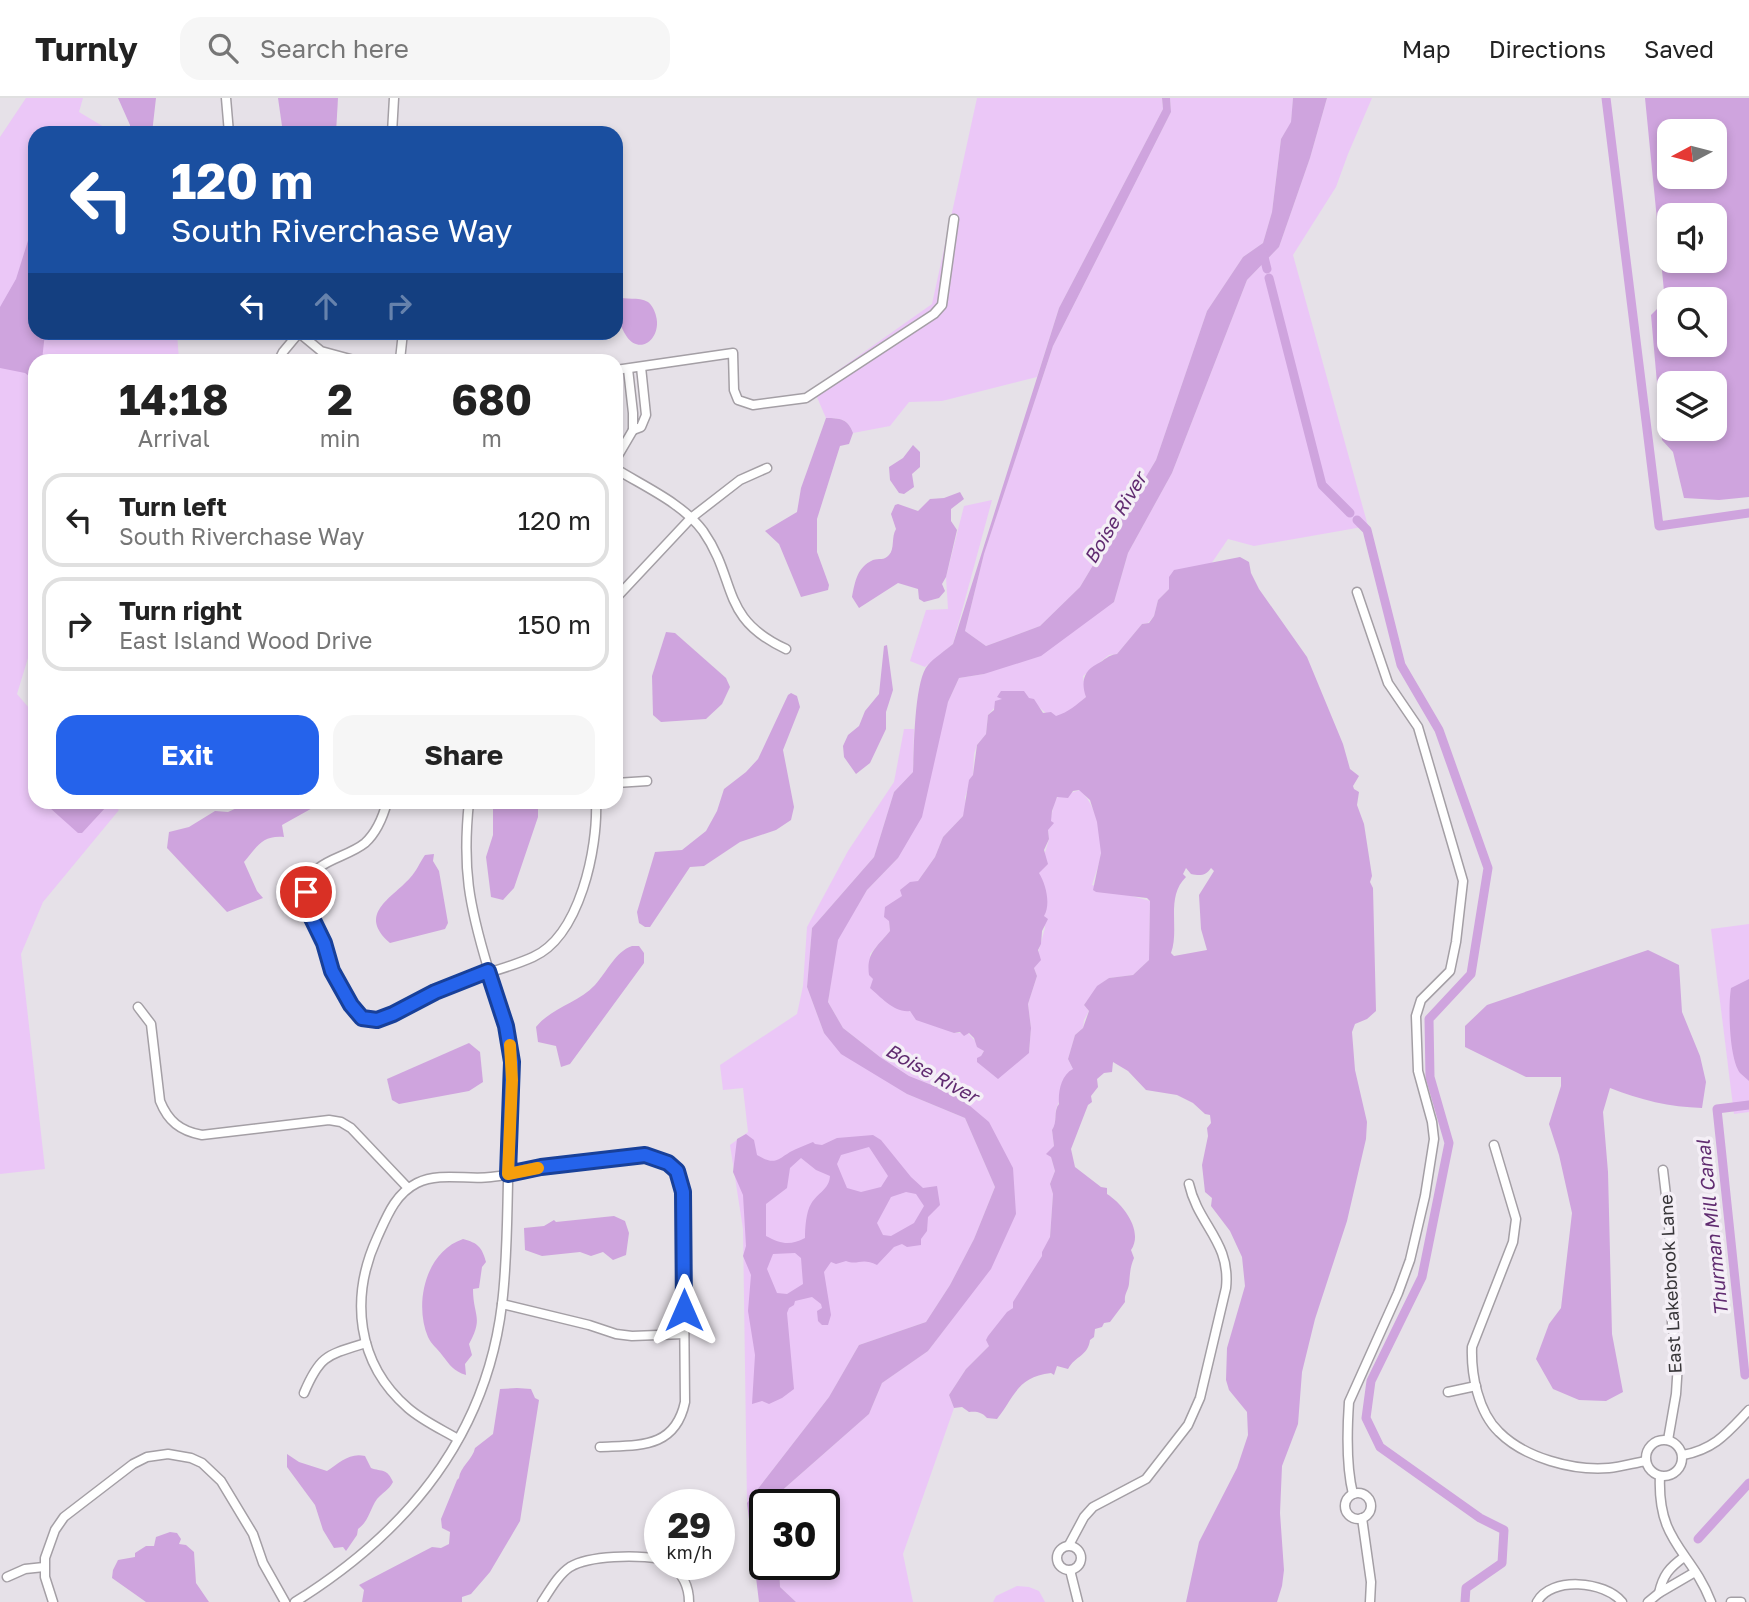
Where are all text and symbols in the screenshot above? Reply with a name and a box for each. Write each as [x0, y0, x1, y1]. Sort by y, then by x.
search box [180, 17, 670, 80]
text: Turnly [35, 29, 138, 68]
icon: search [204, 29, 242, 67]
text: Search here [260, 33, 409, 64]
text: Map [1402, 34, 1451, 63]
text: Directions [1489, 34, 1606, 63]
text: Saved [1644, 34, 1714, 63]
north arrow [1657, 119, 1727, 189]
map controls [1657, 119, 1727, 441]
text: 120 m [171, 151, 313, 210]
icon: left [56, 154, 147, 245]
button: sound [1657, 203, 1727, 273]
text: South Riverchase Way [171, 211, 512, 249]
icon: left [234, 287, 272, 325]
icon: ahead [307, 287, 345, 325]
icon: right [380, 287, 418, 325]
button: search [1657, 287, 1727, 357]
button: layers [1657, 371, 1727, 441]
text: 14:18 [119, 374, 229, 424]
text: 2 [327, 374, 353, 424]
text: 680 [451, 374, 532, 424]
text: Arrival [138, 424, 210, 452]
text: min [320, 424, 360, 452]
text: m [481, 424, 502, 452]
water label: Boise River [1079, 466, 1152, 567]
text: Turn left [119, 491, 227, 522]
icon: left [60, 501, 98, 539]
text: 120 m [518, 505, 591, 536]
text: South Riverchase Way [119, 522, 364, 550]
text: Turn right [119, 595, 242, 626]
icon: right [60, 605, 98, 643]
text: 150 m [518, 609, 591, 640]
text: East Island Wood Drive [119, 626, 372, 654]
button: Exit [56, 715, 319, 795]
button: Share [333, 715, 595, 795]
pin [276, 862, 336, 922]
icon: arrive [287, 873, 325, 911]
water label: Boise River [882, 1038, 985, 1109]
water label: Thurman Mill Canal [1691, 1138, 1732, 1317]
street label: East Lakebrook Lane [1654, 1194, 1686, 1374]
position arrow [647, 1273, 721, 1347]
speed limit sign: 30 [749, 1489, 840, 1580]
text: 29 [668, 1504, 711, 1546]
text: km/h [667, 1541, 712, 1563]

